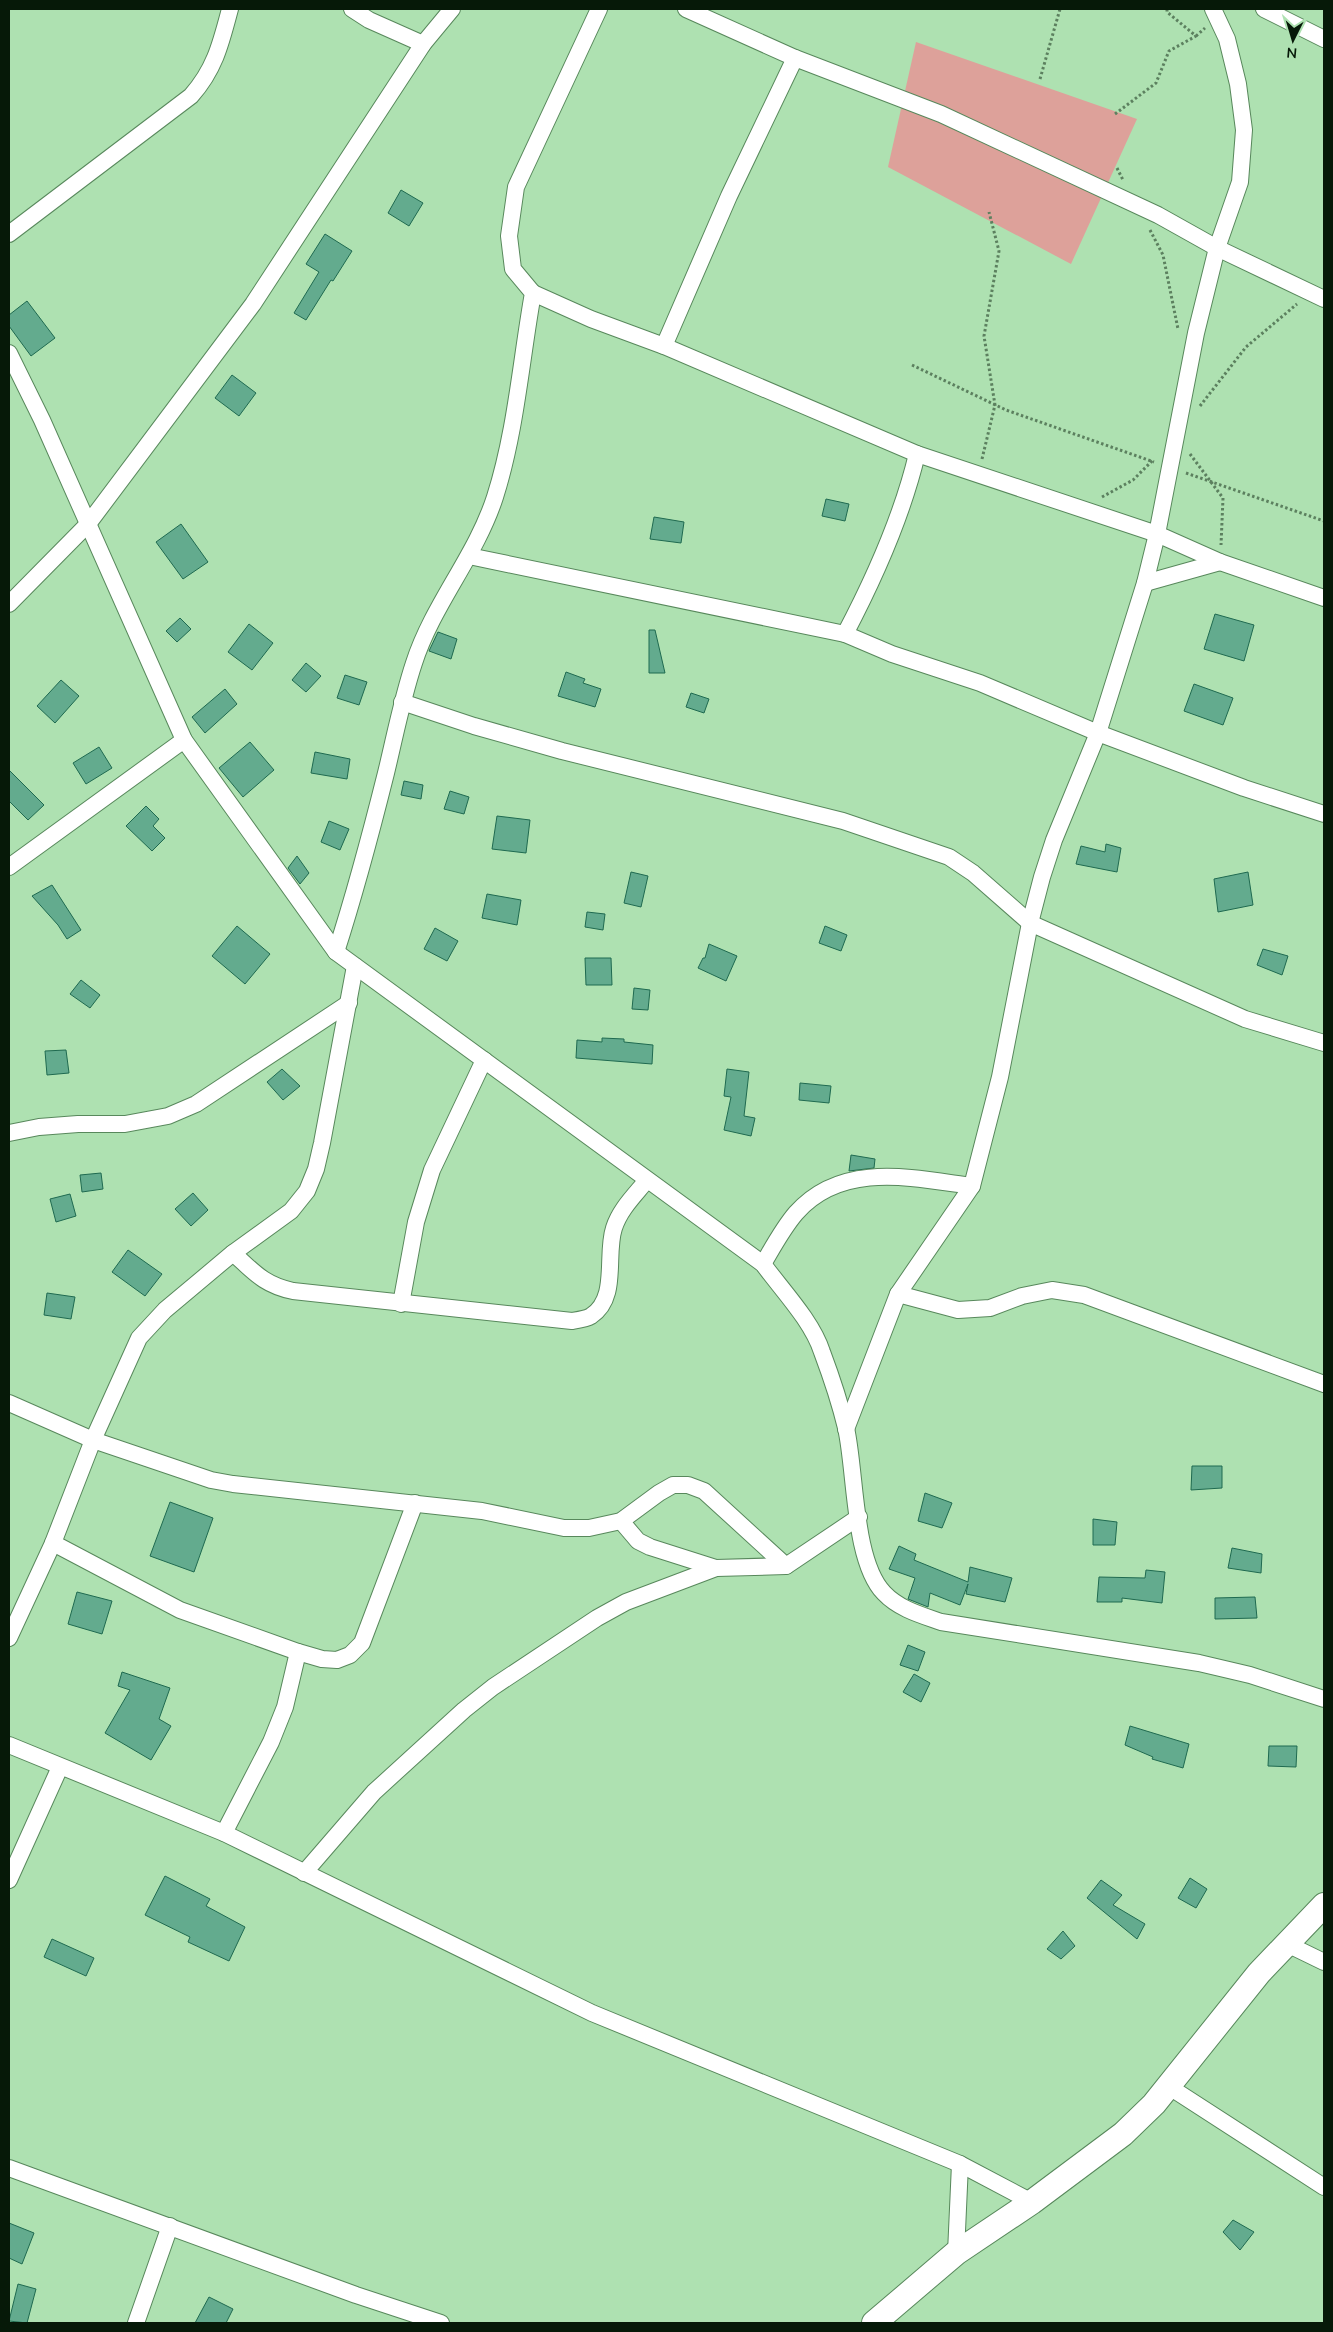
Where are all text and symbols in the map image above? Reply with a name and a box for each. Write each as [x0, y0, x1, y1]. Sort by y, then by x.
north arrow [1268, 15, 1318, 65]
text: N [1286, 44, 1298, 62]

